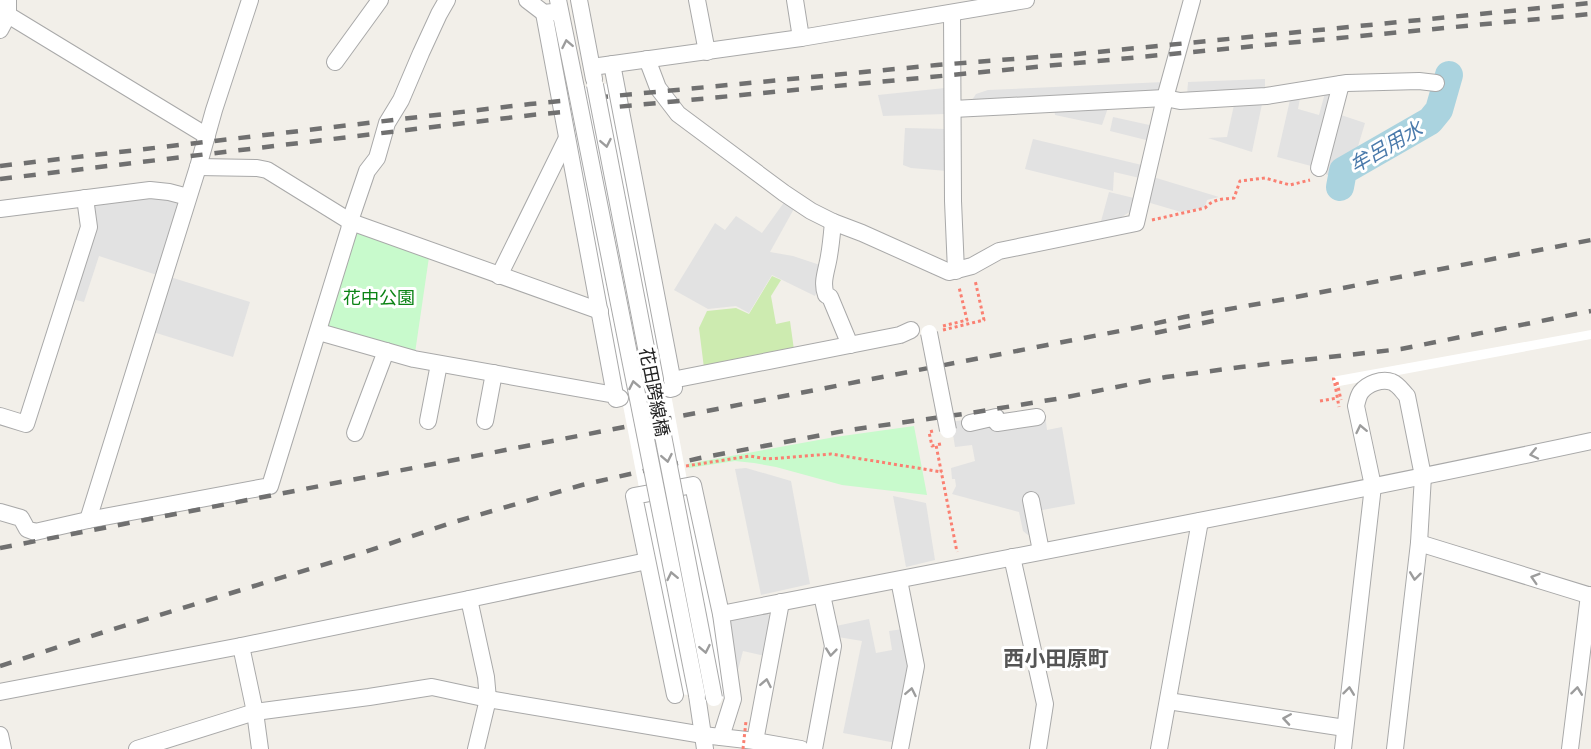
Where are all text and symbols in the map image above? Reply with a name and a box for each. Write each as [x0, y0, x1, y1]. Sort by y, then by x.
one-way arrow [561, 39, 574, 49]
water label: 牟呂用水 [1345, 116, 1428, 177]
one-way arrow [599, 137, 612, 147]
park label: 花中公園 [343, 287, 415, 308]
street label: 花田跨線橋 [636, 346, 673, 438]
one-way arrow [628, 381, 641, 391]
one-way arrow [1355, 424, 1368, 434]
one-way arrow [1529, 446, 1539, 459]
one-way arrow [660, 453, 673, 463]
one-way arrow [1409, 571, 1422, 581]
one-way arrow [667, 572, 680, 582]
one-way arrow [1530, 573, 1541, 586]
one-way arrow [698, 644, 711, 654]
one-way arrow [826, 647, 838, 657]
district label: 西小田原町 [1004, 647, 1109, 671]
one-way arrow [759, 679, 772, 689]
one-way arrow [1343, 686, 1355, 695]
one-way arrow [1570, 686, 1583, 696]
one-way arrow [904, 687, 917, 697]
one-way arrow [1282, 714, 1292, 726]

